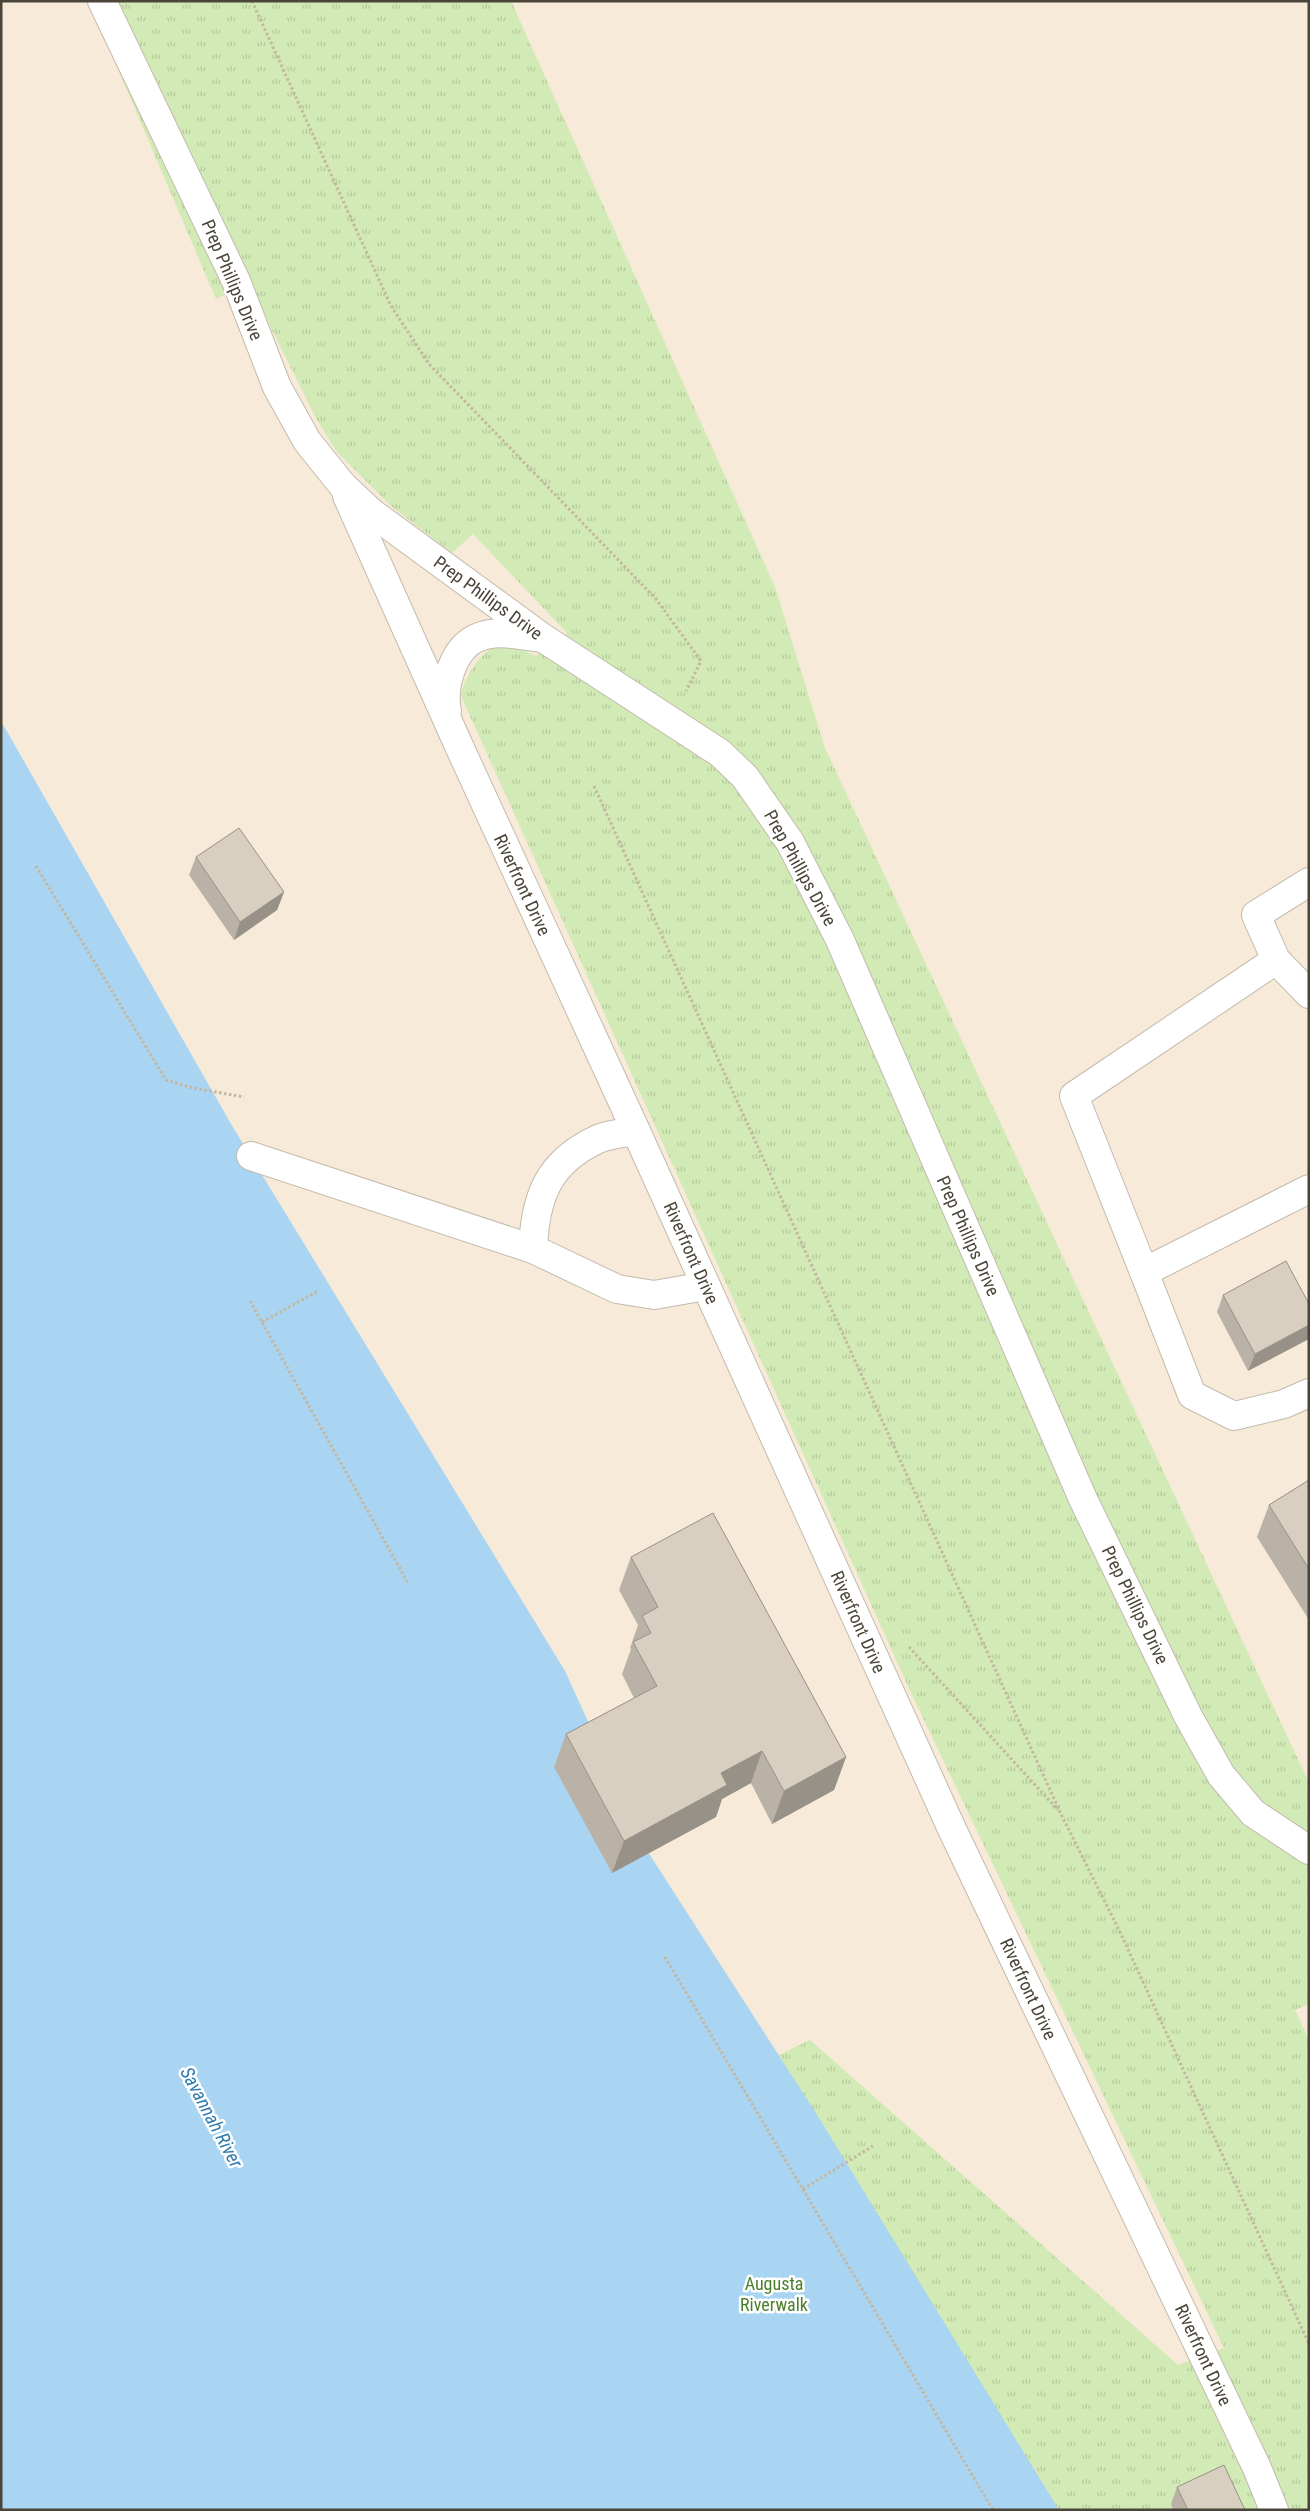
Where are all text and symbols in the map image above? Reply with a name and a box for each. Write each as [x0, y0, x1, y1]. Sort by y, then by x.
street label: Prep Phillips Drive [198, 216, 267, 343]
street label: Prep Phillips Drive [430, 551, 547, 644]
street label: Prep Phillips Drive [760, 806, 841, 929]
street label: Riverfront Drive [490, 831, 555, 939]
street label: Prep Phillips Drive [933, 1173, 1004, 1299]
street label: Riverfront Drive [660, 1199, 723, 1307]
street label: Prep Phillips Drive [1098, 1542, 1173, 1667]
street label: Riverfront Drive [827, 1568, 890, 1676]
street label: Riverfront Drive [996, 1935, 1061, 2043]
water label: Savannah River [175, 2063, 248, 2172]
park label: Augusta Riverwalk [740, 2273, 808, 2315]
street label: Riverfront Drive [1171, 2301, 1236, 2409]

